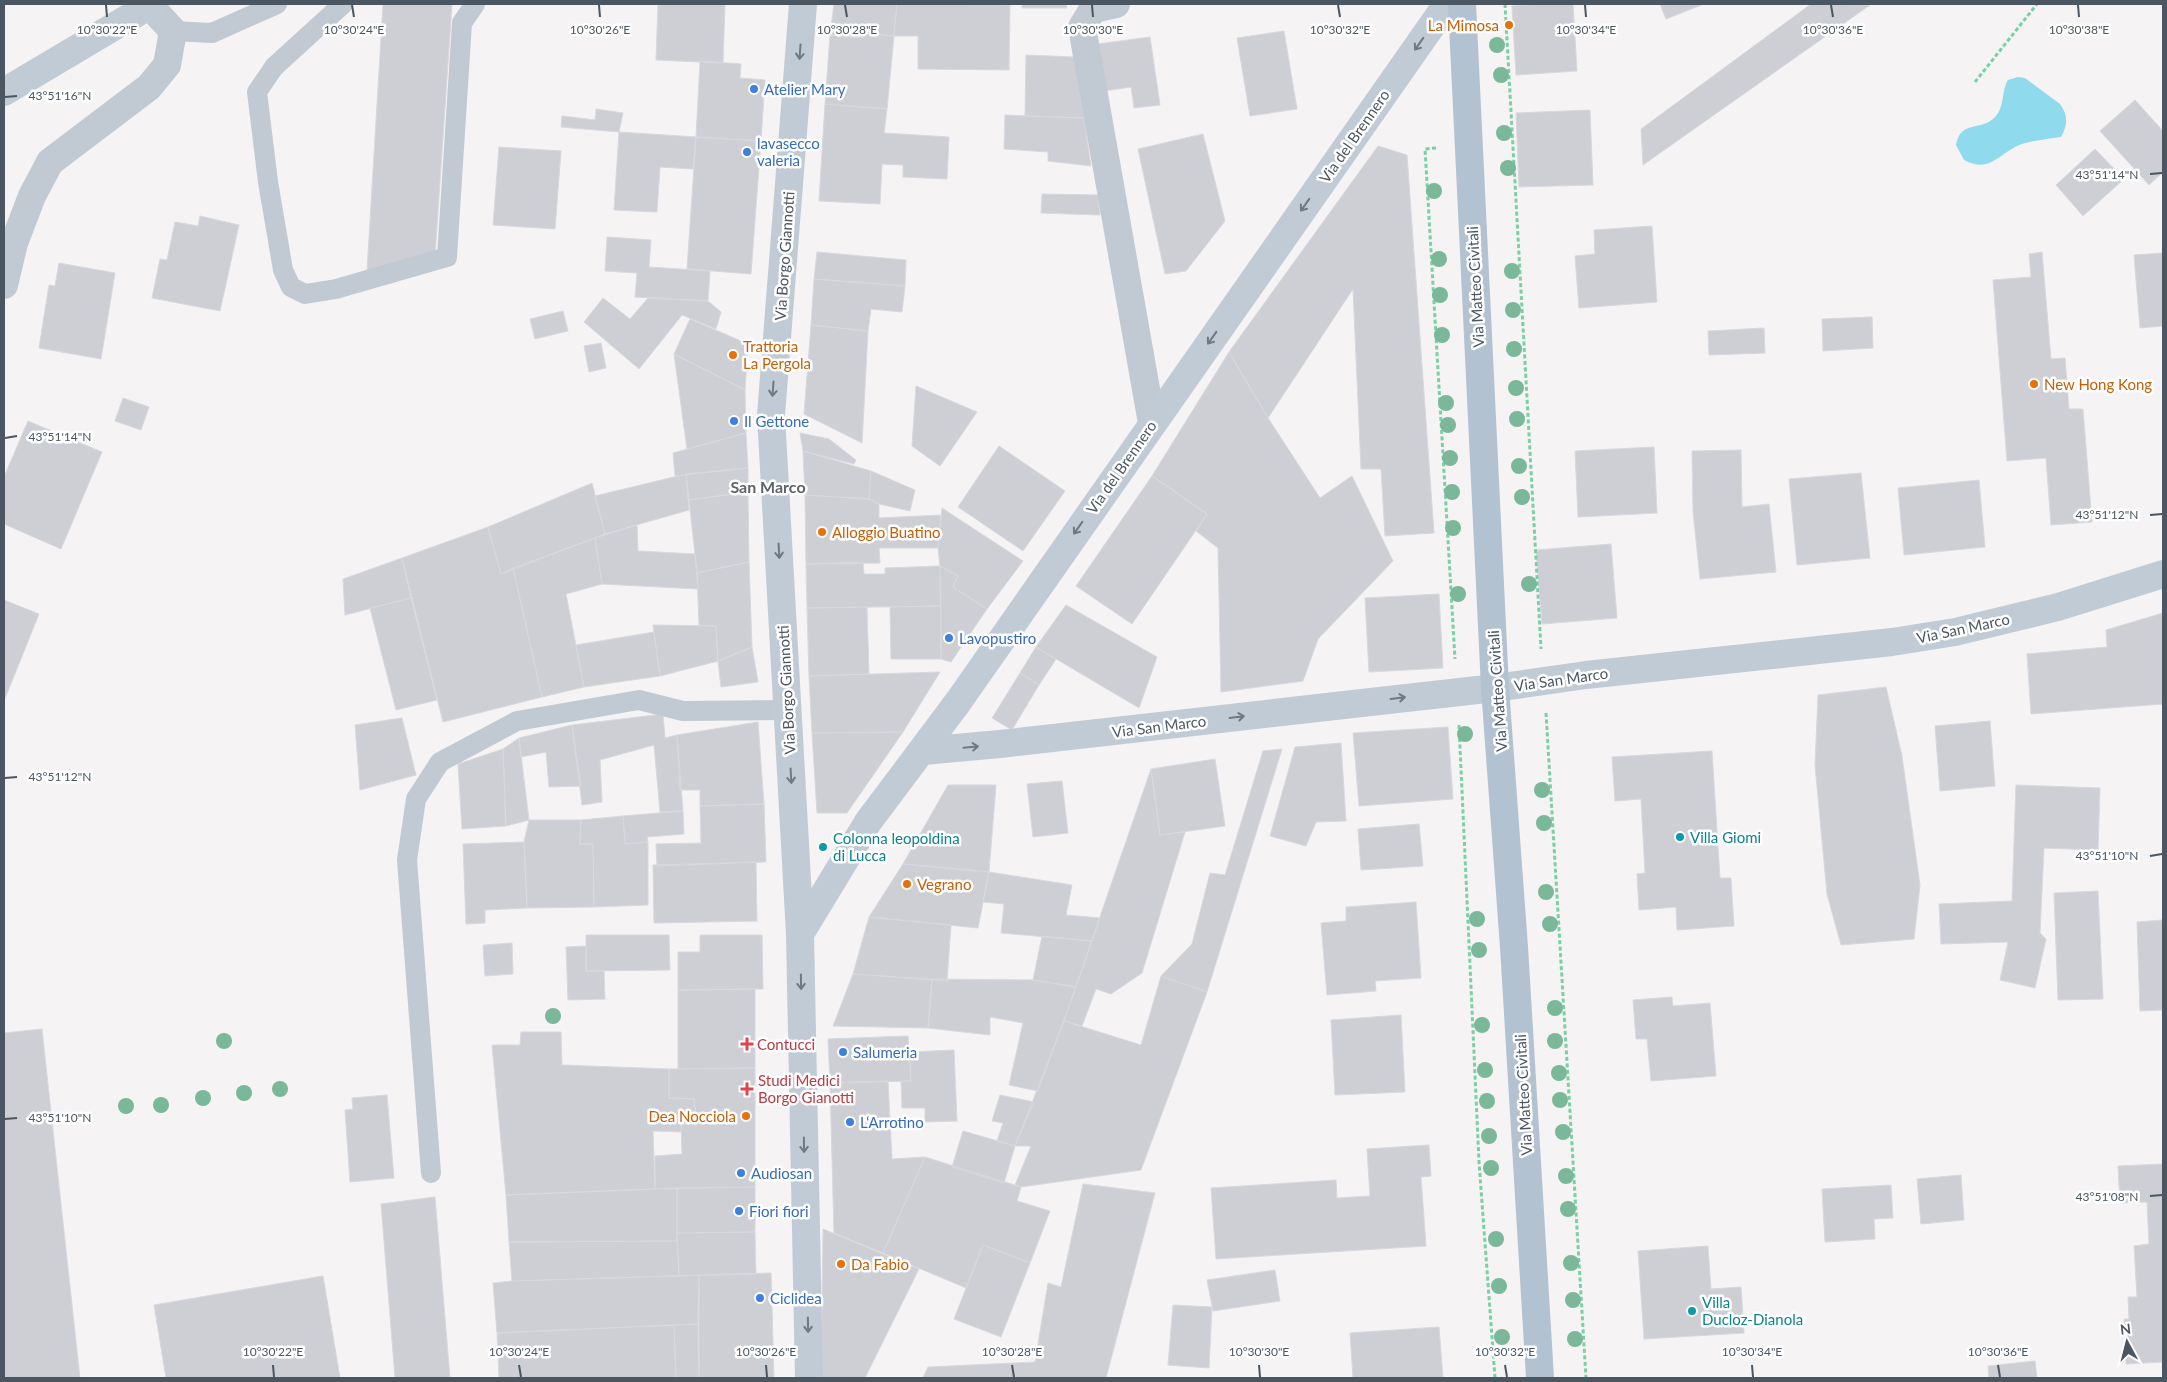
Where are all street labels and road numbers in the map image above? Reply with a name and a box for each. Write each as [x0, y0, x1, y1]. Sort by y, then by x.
street label: Via del Brennero [1315, 86, 1393, 186]
street label: Via Borgo Giannotti [771, 191, 797, 321]
street label: Via Matteo Civitali [1463, 226, 1487, 348]
street label: Via del Brennero [1082, 417, 1160, 517]
street label: Via San Marco [1915, 609, 2011, 647]
street label: Via Borgo Giannotti [774, 625, 798, 755]
street label: Via Matteo Civitali [1484, 630, 1510, 752]
street label: Via San Marco [1513, 664, 1609, 694]
street label: Via San Marco [1111, 711, 1207, 741]
street label: Via Matteo Civitali [1511, 1034, 1535, 1156]

